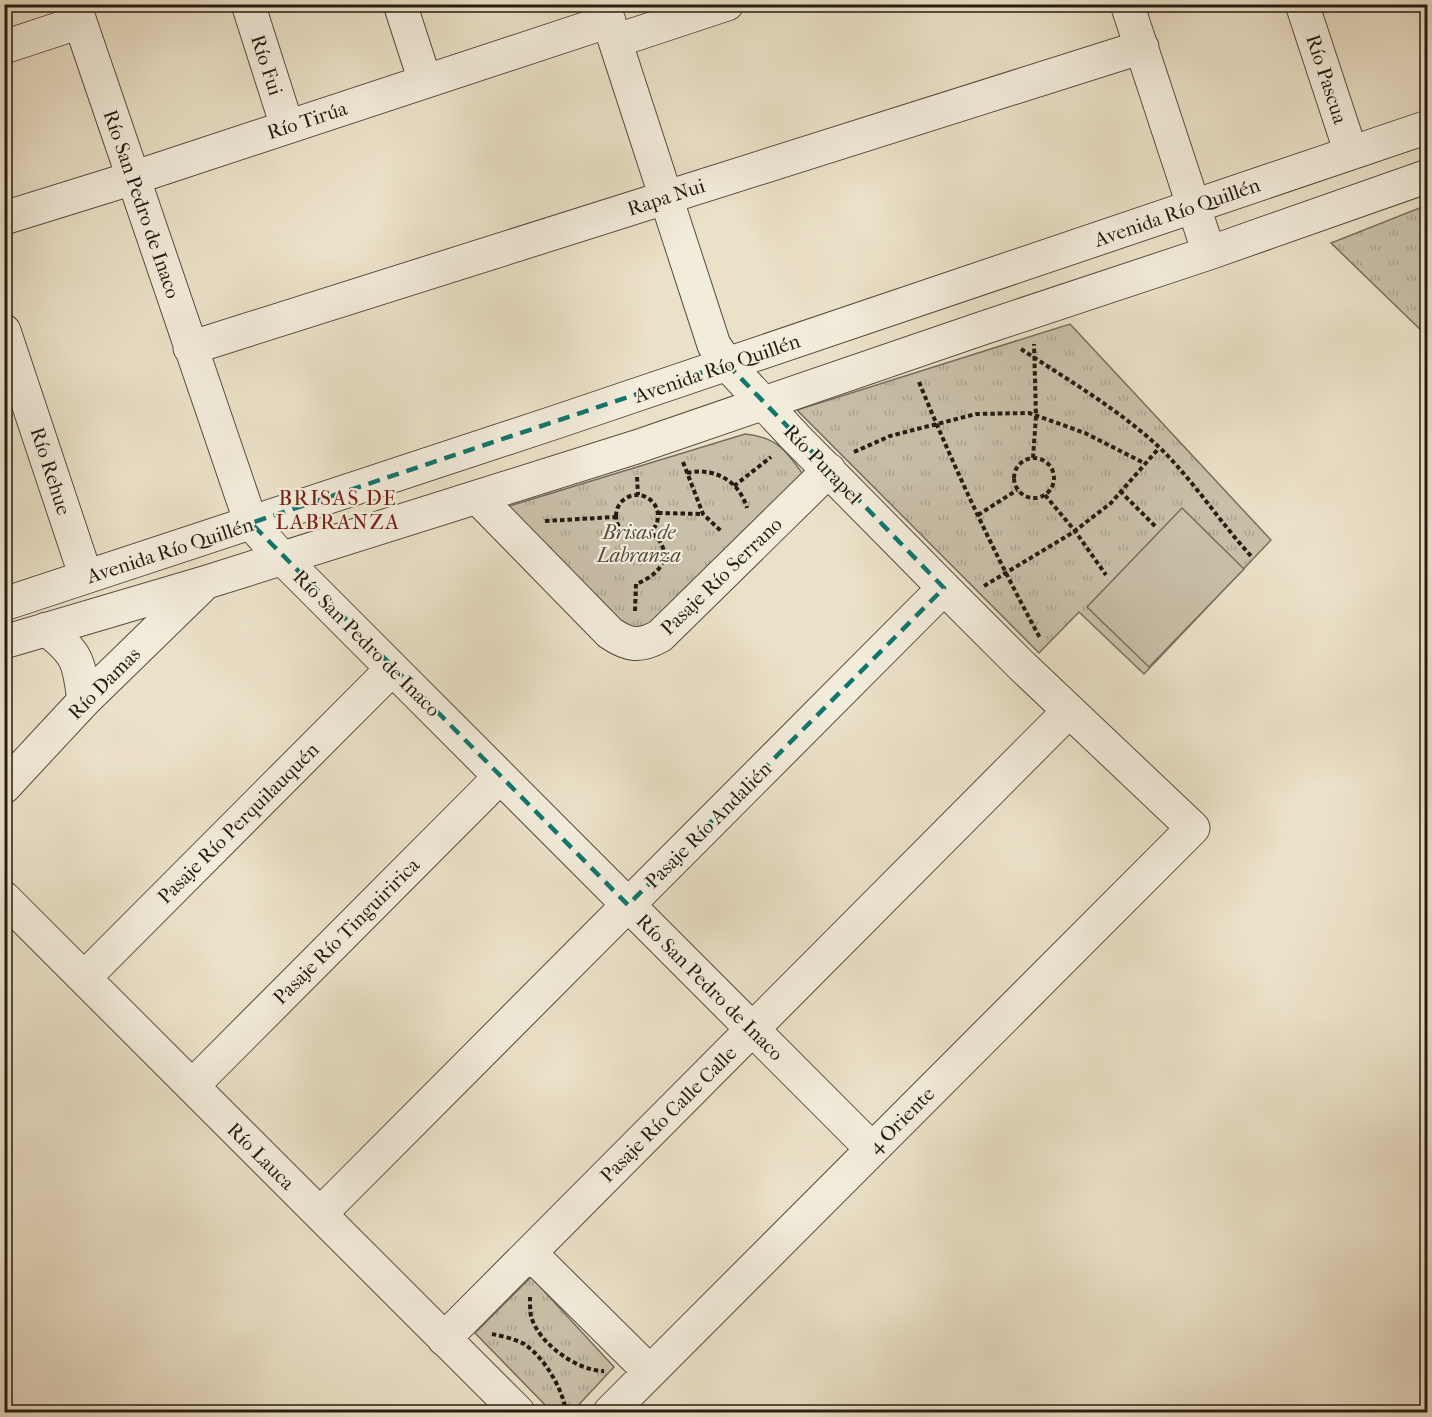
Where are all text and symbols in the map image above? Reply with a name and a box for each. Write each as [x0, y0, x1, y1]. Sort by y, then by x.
street label: Río Fui [246, 32, 287, 99]
street label: Río Pascua [1301, 32, 1352, 127]
street label: Río Tirúa [264, 97, 351, 144]
street label: Río San Pedro de Inaco [98, 107, 185, 302]
street label: Avenida Río Quillén [1090, 173, 1263, 252]
street label: Rapa Nui [624, 174, 708, 221]
street label: Avenida Río Quillén [630, 329, 803, 408]
street label: Río Purapel [779, 420, 867, 509]
street label: Río Rehue [26, 424, 76, 518]
district label: BRISAS DE LABRANZA [276, 486, 400, 534]
street label: Avenida Río Quillén [83, 513, 257, 589]
street label: Pasaje Río Serrano [656, 513, 787, 640]
park label: Brisas de Labranza [595, 521, 681, 567]
street label: Río San Pedro de Inaco [288, 565, 445, 722]
street label: Río Damas [64, 643, 145, 724]
street label: Pasaje Río Perquilauquén [153, 738, 324, 909]
street label: Pasaje Río Andalién [640, 757, 777, 893]
street label: Pasaje Río Tinguiririca [268, 853, 425, 1009]
street label: Río San Pedro de Inaco [631, 909, 788, 1066]
street label: Pasaje Río Calle Calle [596, 1041, 741, 1187]
street label: 4 Oriente [863, 1082, 939, 1158]
street label: Río Lauca [222, 1118, 299, 1195]

